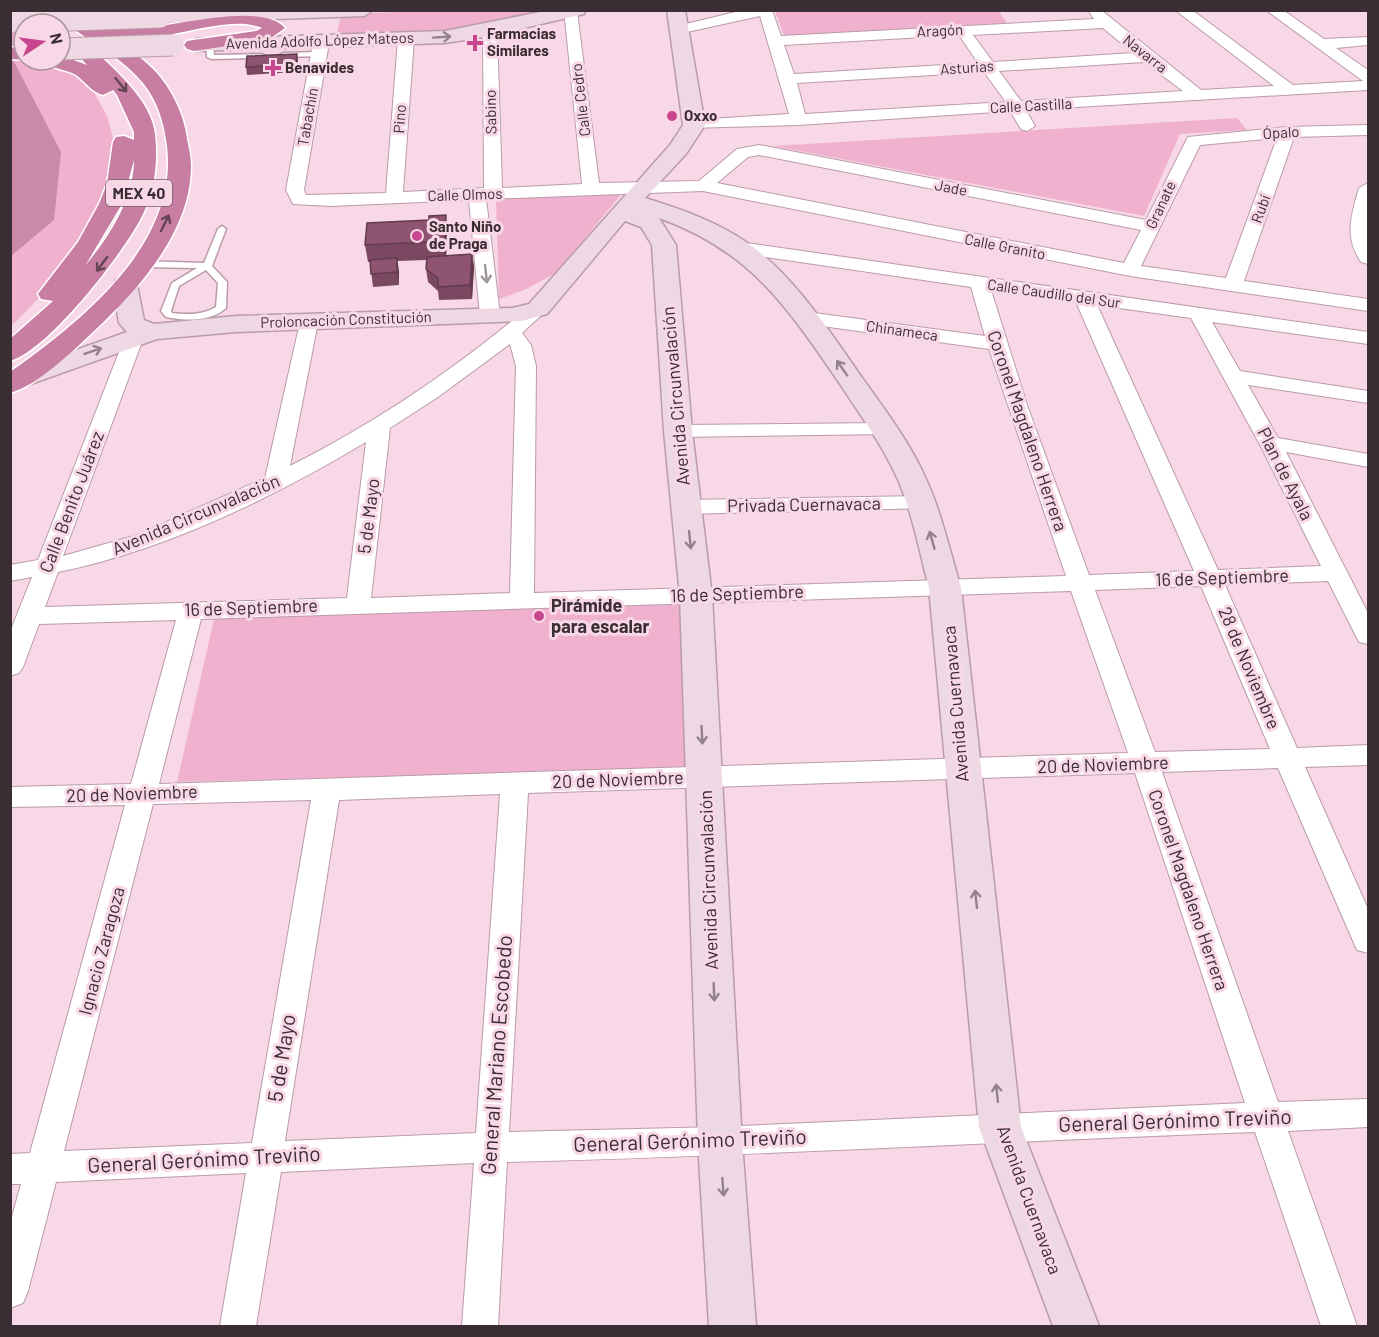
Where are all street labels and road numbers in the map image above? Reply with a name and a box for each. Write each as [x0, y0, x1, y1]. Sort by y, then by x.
street label: Aragón [916, 20, 964, 40]
street label: Avenida Adolfo López Mateos [226, 28, 414, 52]
street label: Navarra [1120, 30, 1171, 76]
street label: Asturias [939, 56, 994, 78]
street label: Calle Cedro [567, 63, 593, 138]
street label: Tabachín [293, 86, 321, 147]
street label: Sabino [481, 90, 499, 134]
street label: Calle Castilla [989, 94, 1073, 116]
street label: Pino [389, 104, 409, 134]
street label: Ópalo [1262, 122, 1300, 142]
street label: Jade [934, 175, 969, 199]
street label: Granate [1141, 178, 1179, 232]
road number: MEX 40 [106, 180, 172, 206]
street label: Calle Olmos [427, 184, 503, 204]
street label: Rubí [1247, 192, 1273, 225]
street label: Calle Granito [963, 229, 1047, 263]
street label: Calle Caudillo del Sur [986, 275, 1122, 311]
street label: Avenida Circunvalación [656, 306, 694, 487]
street label: Proloncación Constitución [260, 307, 432, 331]
street label: Chinameca [865, 316, 939, 344]
street label: Coronel Magdaleno Herrera [983, 327, 1073, 534]
street label: Plan de Ayala [1253, 423, 1319, 524]
street label: Calle Benito Juárez [34, 428, 108, 575]
street label: Avenida Circunvalación [109, 469, 283, 559]
street label: 5 de Mayo [352, 477, 384, 555]
street label: Privada Cuernavaca [727, 492, 881, 516]
street label: 16 de Septiembre [1155, 564, 1289, 590]
street label: 16 de Septiembre [670, 580, 804, 606]
street label: 16 de Septiembre [184, 594, 318, 620]
street label: 28 de Noviembre [1214, 603, 1286, 732]
street label: Avenida Cuernavaca [937, 625, 973, 783]
street label: 20 de Noviembre [1037, 751, 1169, 777]
street label: 20 de Noviembre [552, 766, 684, 792]
street label: 20 de Noviembre [66, 780, 198, 806]
street label: Coronel Magdaleno Herrera [1144, 786, 1234, 993]
street label: Avenida Circunvalación [694, 790, 722, 970]
street label: Ignacio Zaragoza [73, 884, 129, 1017]
street label: General Mariano Escobedo [475, 934, 516, 1176]
street label: 5 de Mayo [261, 1012, 300, 1103]
street label: General Gerónimo Treviño [1058, 1103, 1292, 1136]
street label: Avenida Cuernavaca [993, 1122, 1067, 1277]
street label: General Gerónimo Treviño [573, 1123, 807, 1156]
street label: General Gerónimo Treviño [87, 1140, 321, 1177]

